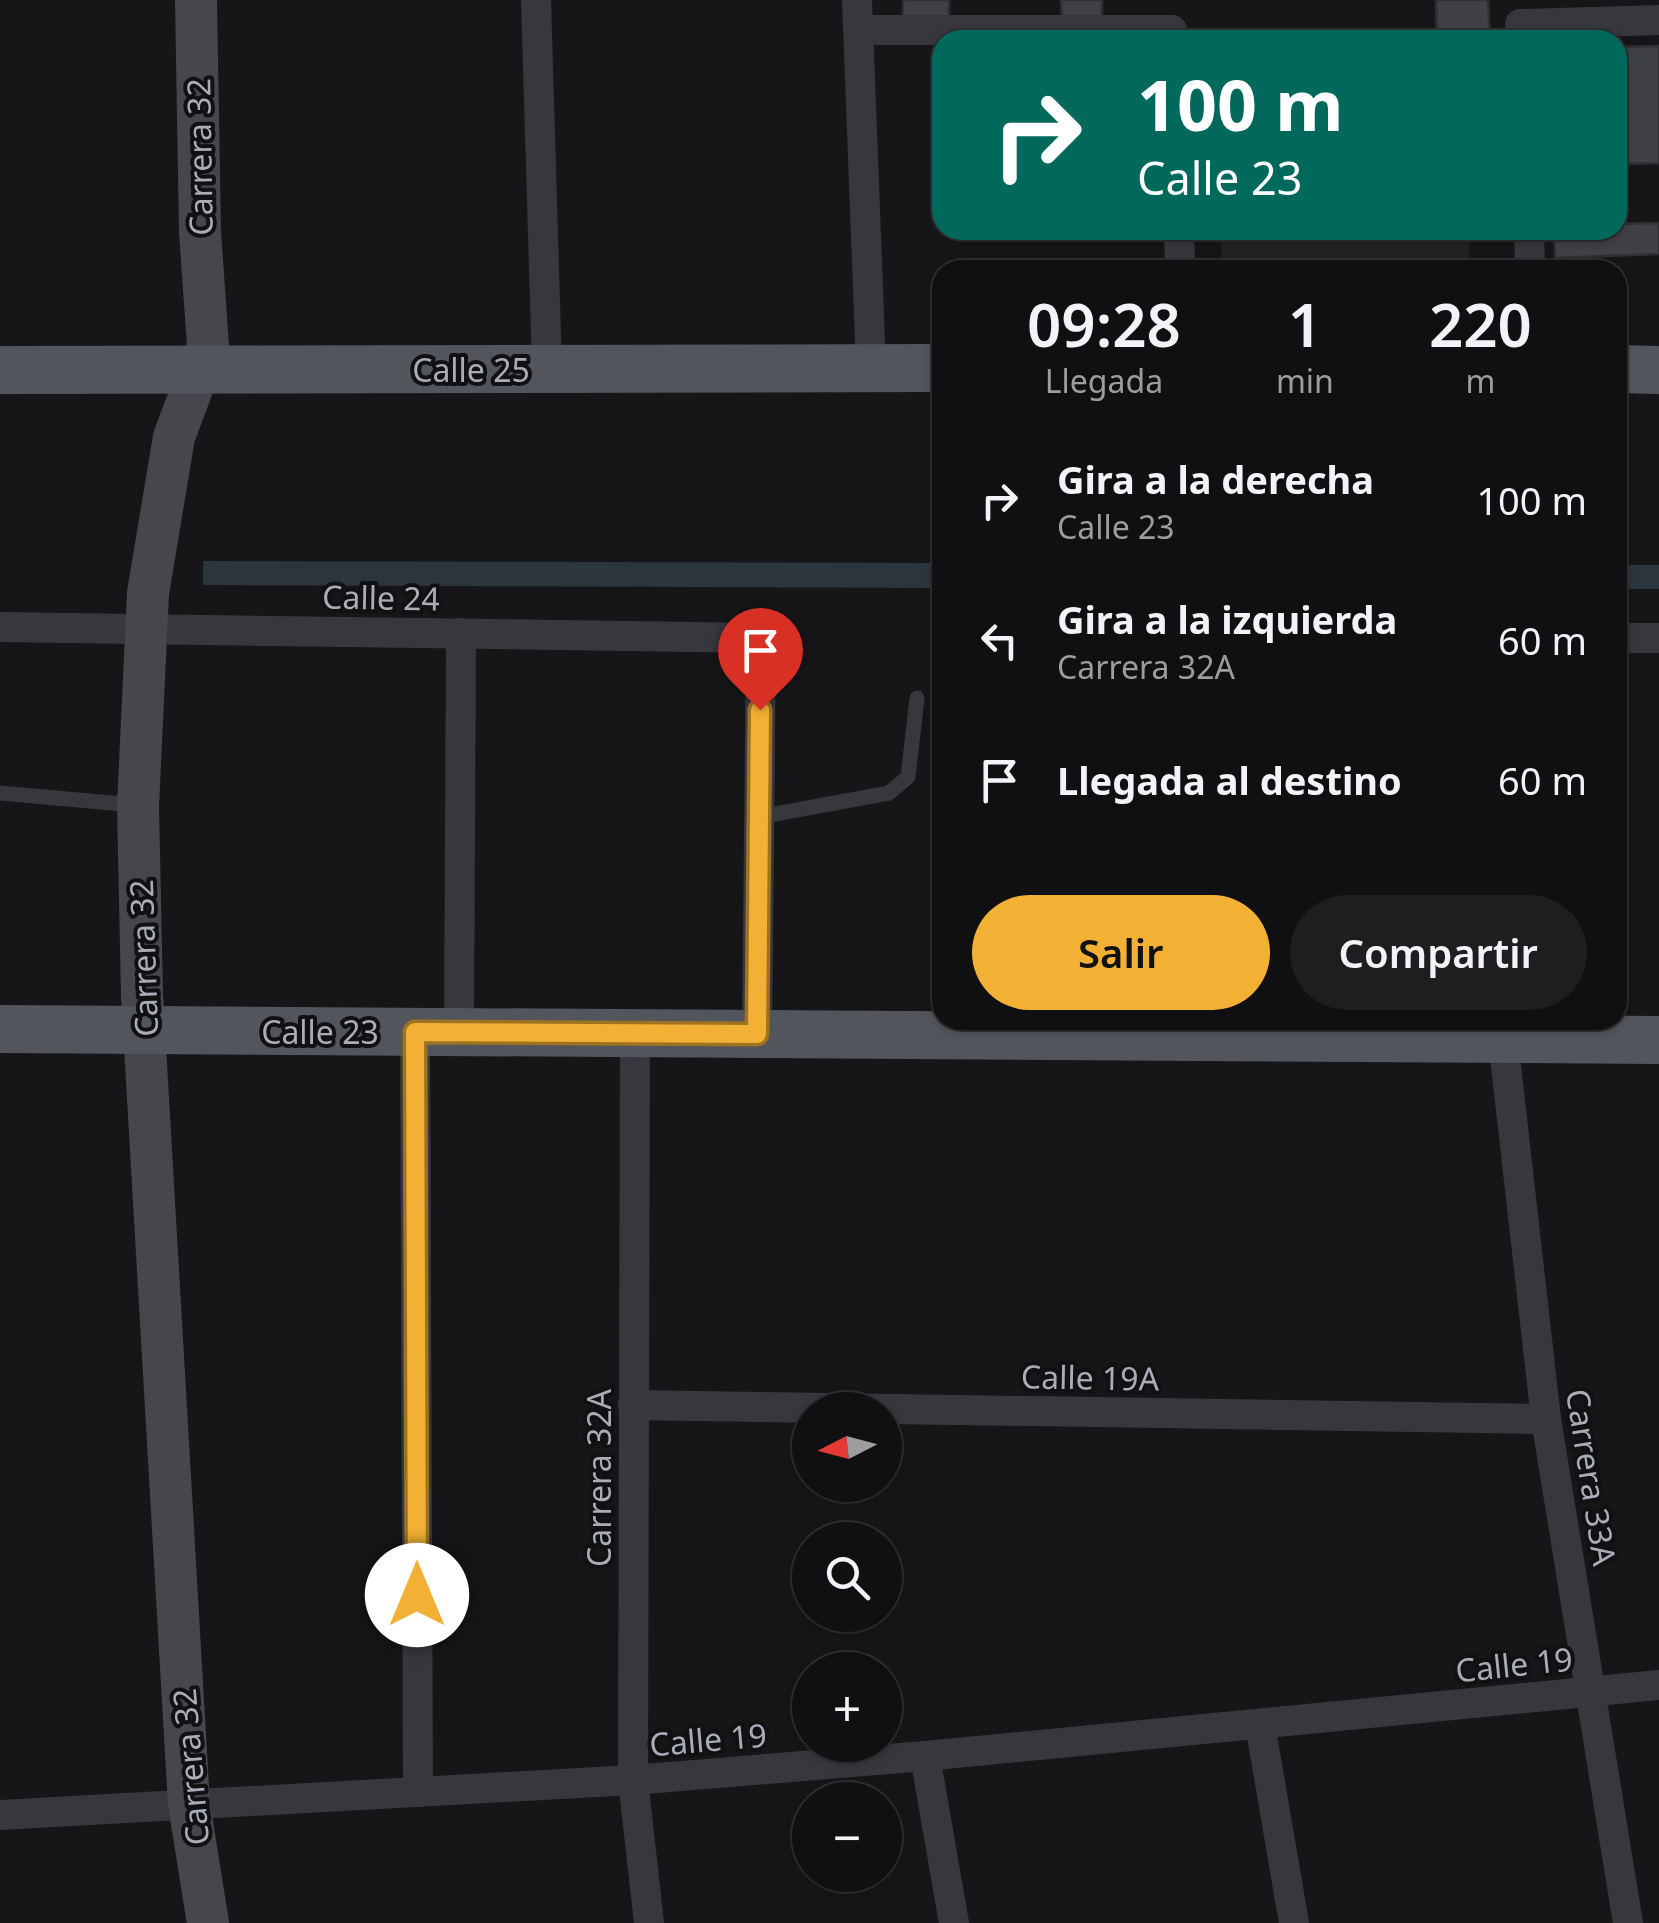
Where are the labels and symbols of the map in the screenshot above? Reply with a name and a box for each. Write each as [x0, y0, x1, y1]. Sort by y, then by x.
street label: Carrera 32 [176, 78, 222, 236]
street label: Calle 25 [412, 348, 530, 391]
street label: Calle 24 [322, 574, 440, 620]
pin [718, 608, 803, 711]
street label: Carrera 32 [119, 879, 167, 1037]
street label: Calle 23 [261, 1010, 379, 1053]
street label: Calle 19A [1021, 1354, 1160, 1400]
street label: Carrera 33A [1557, 1386, 1627, 1569]
street label: Carrera 32A [577, 1388, 620, 1567]
north arrow [792, 1392, 902, 1502]
position arrow [365, 1543, 469, 1647]
street label: Calle 19 [1453, 1636, 1575, 1692]
street label: Carrera 32 [162, 1687, 218, 1847]
street label: Calle 19 [648, 1712, 768, 1766]

